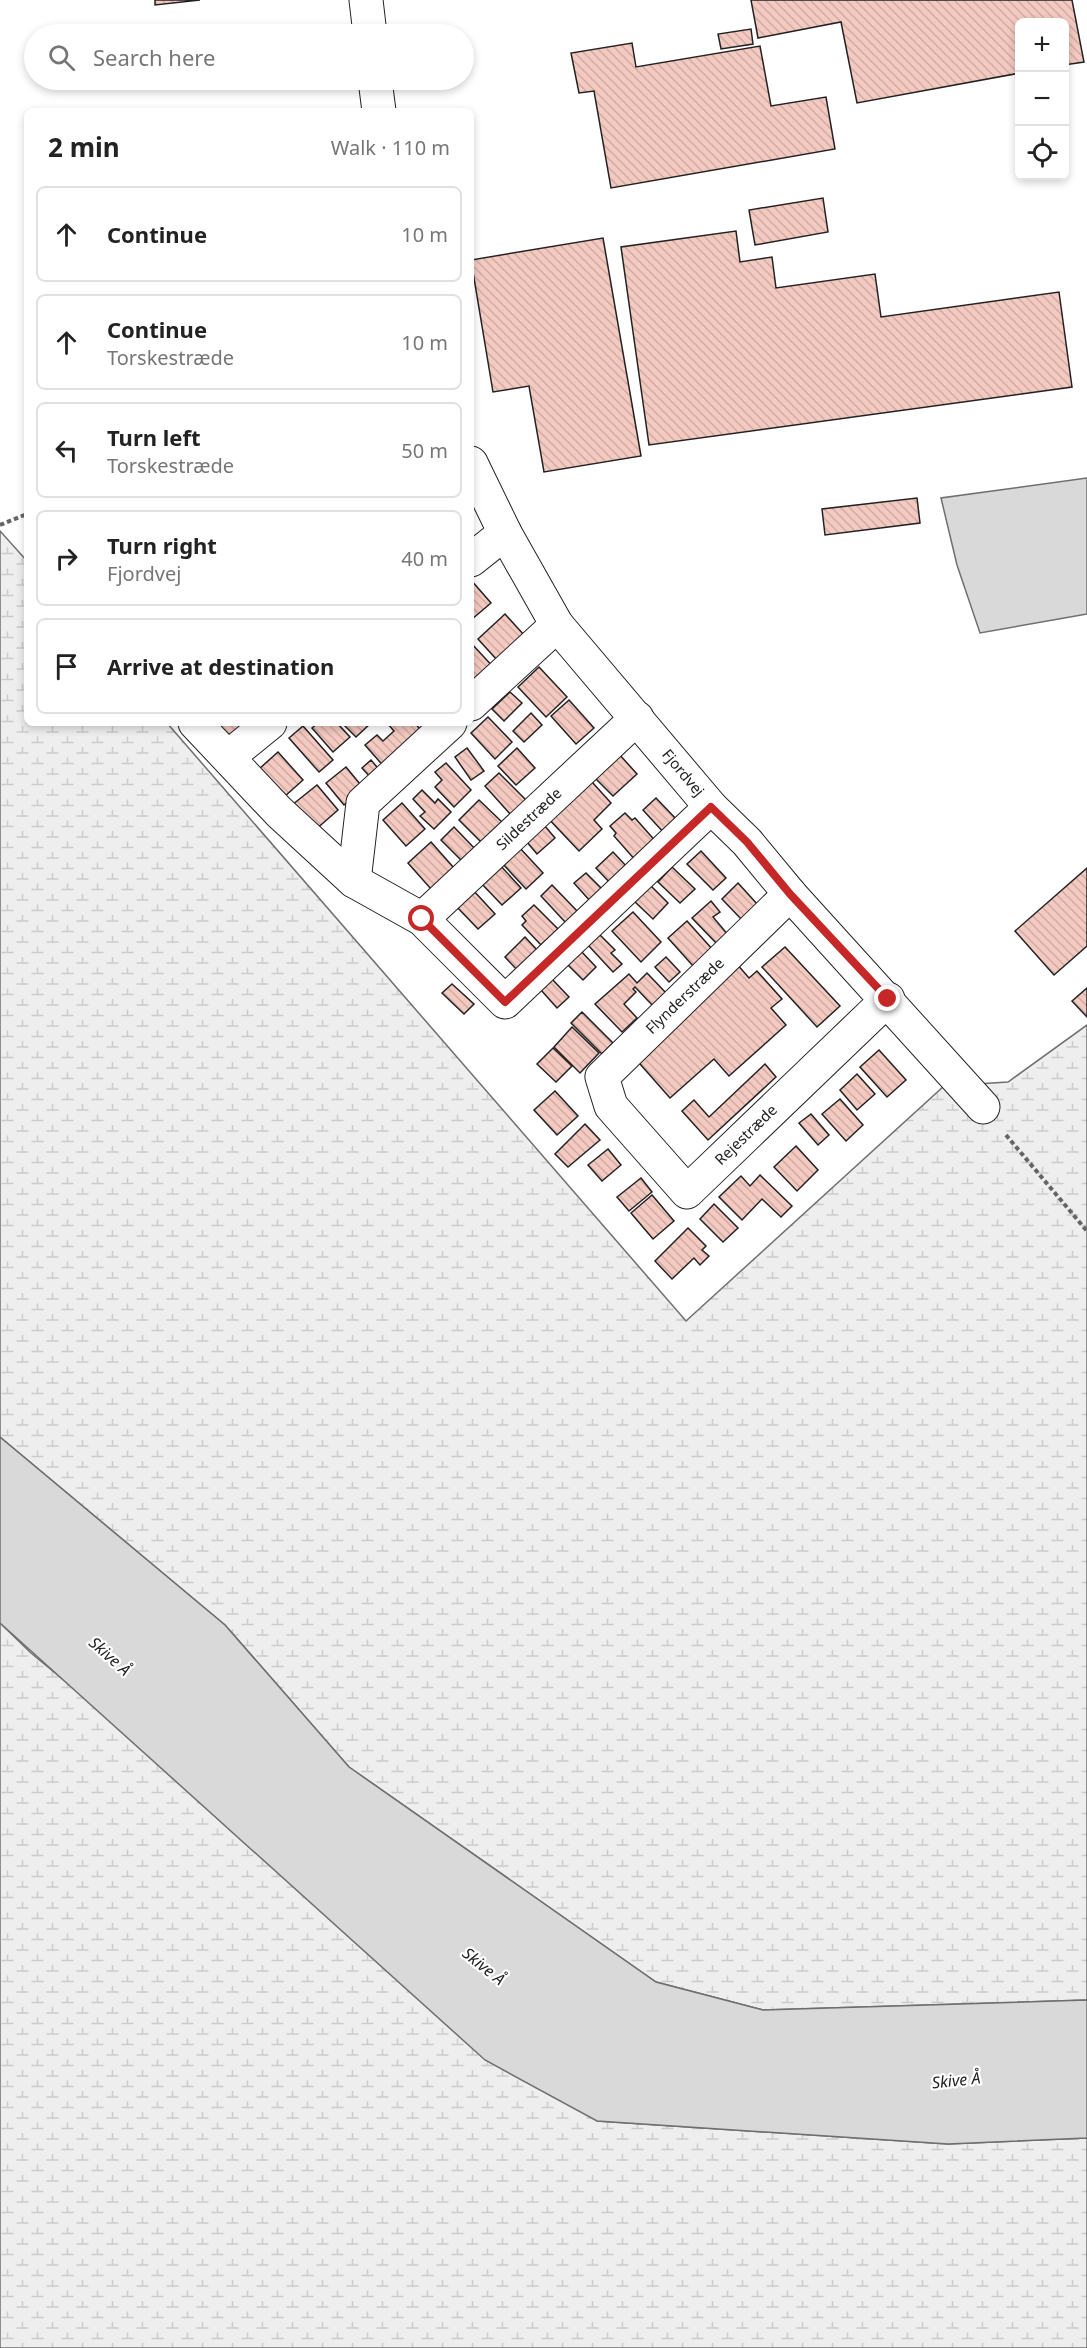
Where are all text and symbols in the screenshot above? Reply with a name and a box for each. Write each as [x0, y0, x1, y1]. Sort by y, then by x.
map controls [1015, 18, 1069, 180]
button: + [1015, 18, 1069, 72]
search box [24, 24, 474, 90]
icon: search [45, 41, 78, 74]
text: Search here [93, 42, 215, 72]
button: − [1015, 72, 1069, 126]
button: locate [1015, 126, 1069, 180]
text: 2 min [48, 129, 120, 165]
text: Walk · 110 m [331, 134, 450, 161]
icon: ahead [50, 218, 83, 251]
text: Continue [107, 219, 207, 249]
text: 10 m [401, 221, 448, 248]
text: Continue [107, 314, 207, 344]
icon: ahead [50, 326, 83, 359]
text: 10 m [401, 329, 448, 356]
text: Torskestræde [107, 344, 234, 371]
text: Turn left [107, 422, 201, 452]
icon: left [50, 434, 83, 467]
text: 50 m [401, 437, 448, 464]
text: Torskestræde [107, 452, 234, 479]
text: Turn right [107, 530, 217, 560]
icon: right [50, 542, 83, 575]
text: 40 m [401, 545, 448, 572]
text: Fjordvej [107, 560, 181, 587]
icon: arrive [50, 650, 83, 683]
text: Arrive at destination [107, 651, 334, 681]
street label: Fjordvej [658, 745, 709, 800]
street label: Sildestræde [491, 783, 565, 854]
route start [408, 905, 434, 931]
street label: Flynderstræde [641, 953, 728, 1038]
route end [874, 985, 900, 1011]
street label: Rejestræde [710, 1100, 781, 1169]
water label: Skive Å [85, 1632, 135, 1680]
water label: Skive Å [458, 1942, 510, 1990]
water label: Skive Å [931, 2067, 981, 2093]

